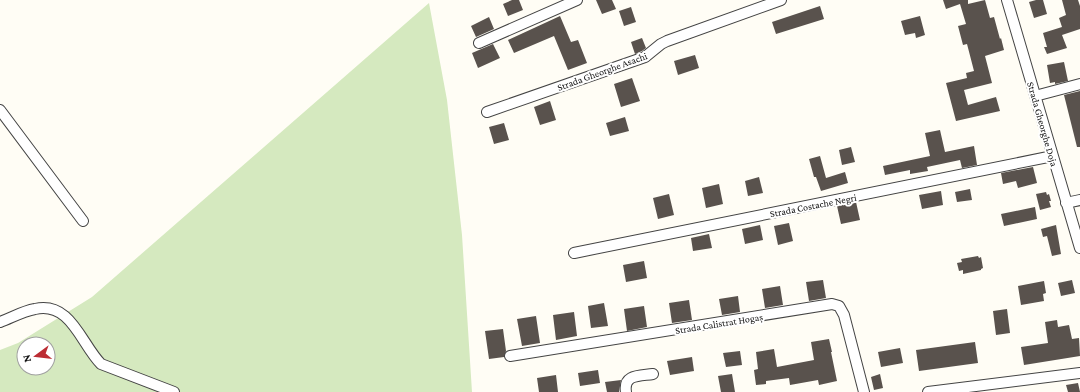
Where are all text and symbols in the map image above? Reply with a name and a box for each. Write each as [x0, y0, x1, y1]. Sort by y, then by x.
street label: Strada Gheorghe Asachi [556, 50, 649, 93]
street label: Strada Gheorghe Doja [1024, 81, 1060, 168]
street label: Strada Costache Negri [769, 192, 858, 219]
street label: Strada Calistrat Hogaș [674, 311, 764, 337]
north arrow [16, 336, 56, 376]
text: N [19, 353, 33, 364]

